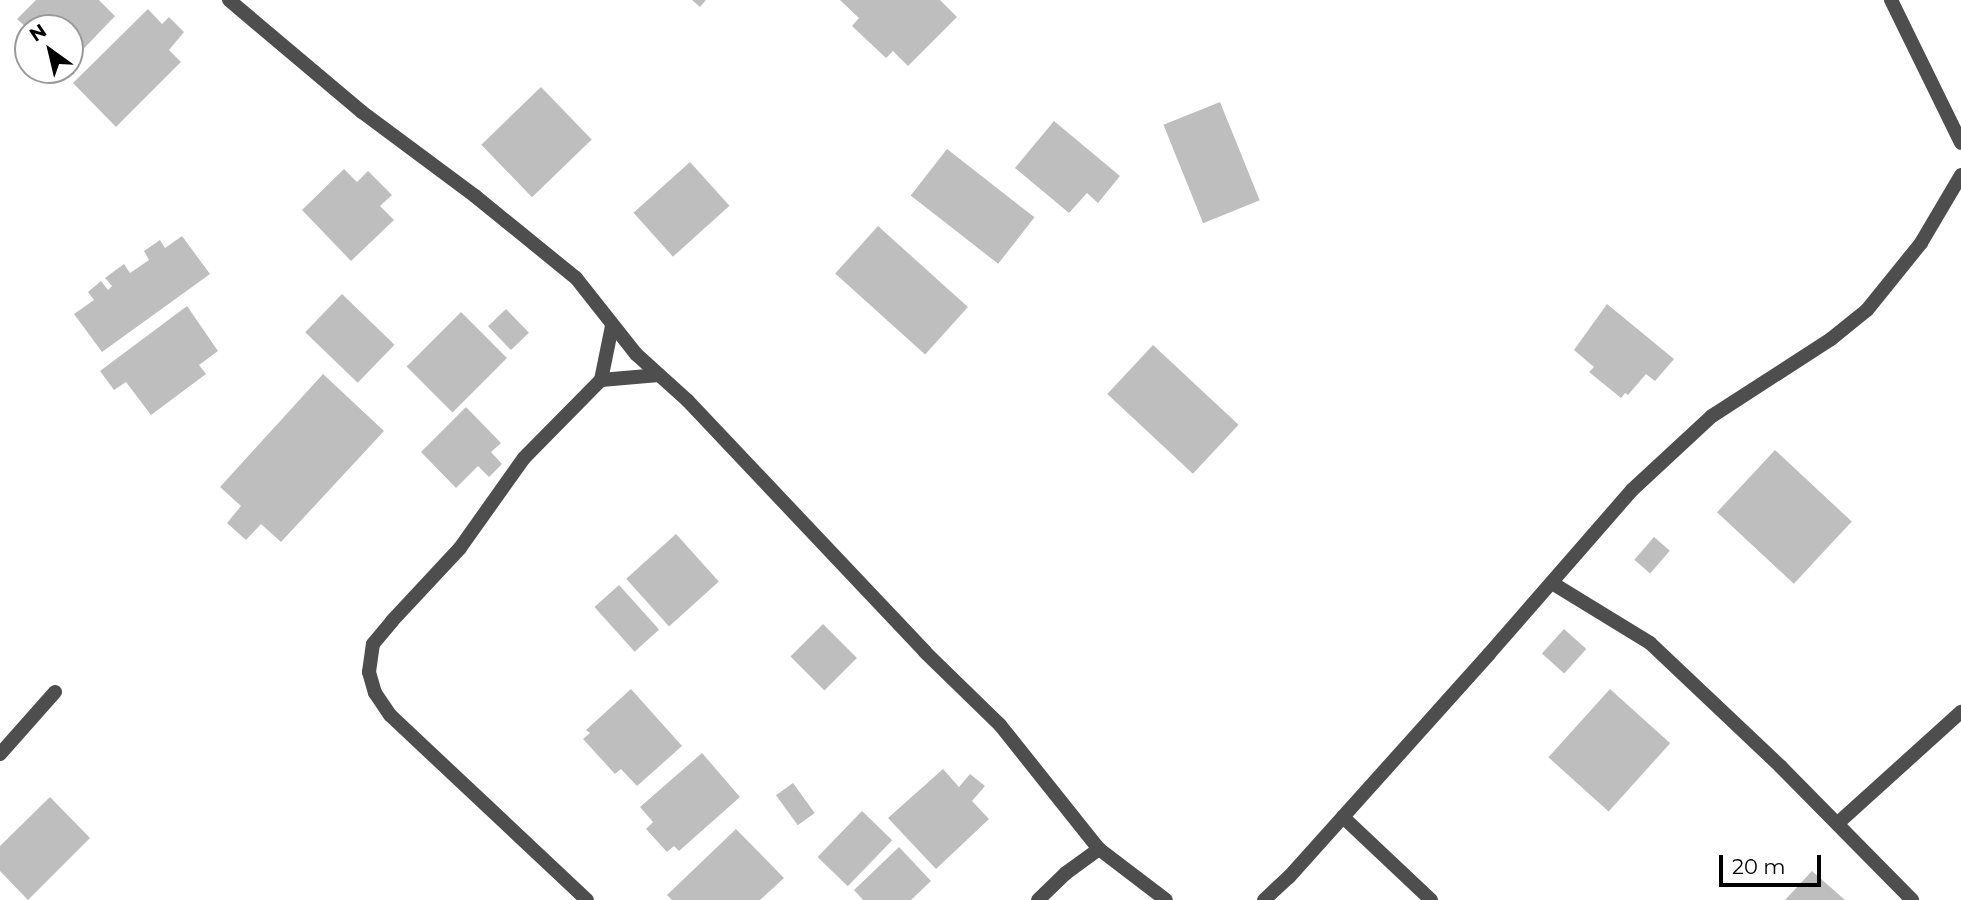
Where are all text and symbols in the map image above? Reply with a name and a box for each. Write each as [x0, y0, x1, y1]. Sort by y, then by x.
north arrow [14, 14, 84, 84]
text: N [25, 19, 51, 47]
scale bar [1723, 841, 1825, 885]
text: 20 m [1732, 854, 1786, 879]

